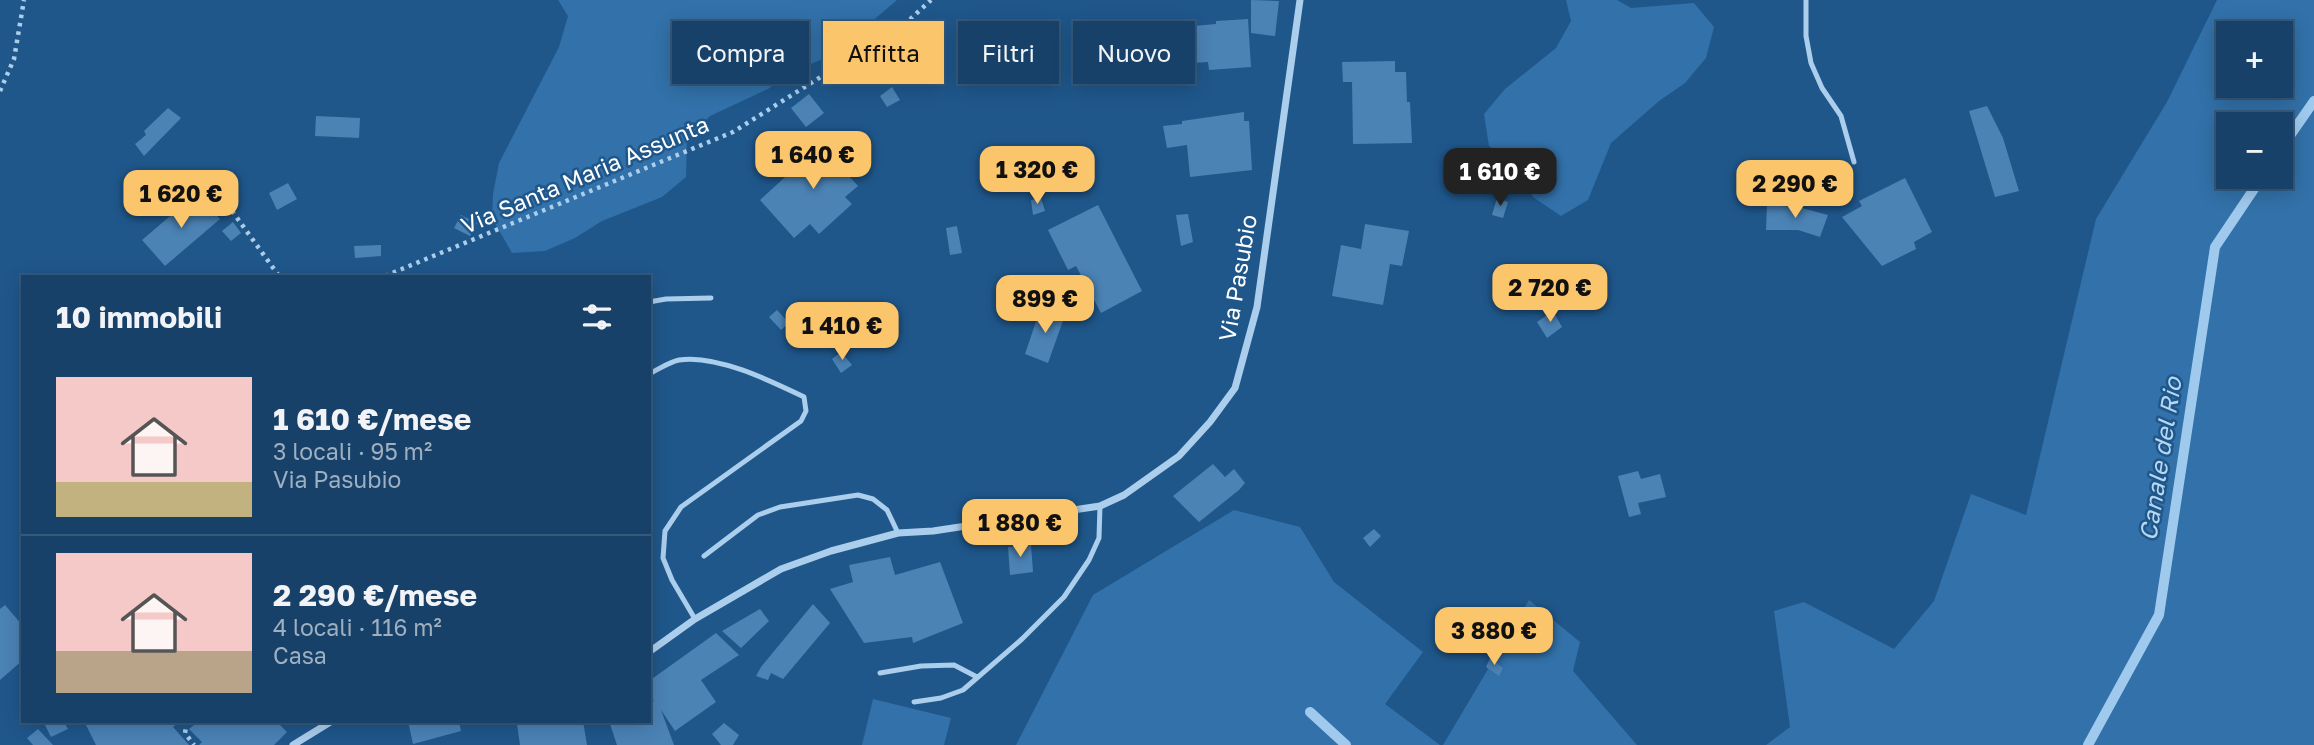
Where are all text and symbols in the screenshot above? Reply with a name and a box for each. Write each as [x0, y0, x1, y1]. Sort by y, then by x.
chip: Compra [672, 21, 809, 84]
chip: Affitta [823, 21, 944, 84]
chip: Filtri [958, 21, 1059, 84]
chip: Nuovo [1073, 21, 1195, 84]
map controls [2216, 21, 2293, 189]
button: + [2216, 21, 2293, 98]
street label: Via Santa Maria Assunta [457, 109, 713, 239]
button: − [2216, 112, 2293, 189]
pin: 1 640 € [748, 132, 878, 191]
text: 1 640 € [771, 140, 855, 168]
pin: 1 320 € [972, 146, 1102, 206]
pin: 1 610 € [1435, 148, 1565, 208]
text: 1 320 € [996, 155, 1078, 183]
text: 1 610 € [1460, 157, 1540, 185]
pin: 2 290 € [1730, 160, 1860, 220]
text: 2 290 € [1752, 169, 1838, 197]
pin: 1 620 € [116, 170, 246, 230]
text: 1 620 € [139, 179, 223, 207]
street label: Via Pasubio [1212, 212, 1262, 343]
pin: 2 720 € [1485, 264, 1615, 324]
text: 2 720 € [1508, 273, 1592, 301]
pin: 899 € [996, 276, 1094, 335]
text: 899 € [1012, 284, 1078, 312]
icon: filters [578, 298, 616, 336]
text: 10 immobili [56, 299, 222, 335]
pin: 1 410 € [777, 302, 907, 362]
text: 1 410 € [802, 311, 882, 339]
water label: Canale del Rio [2132, 373, 2187, 543]
text: 1 610 €/mese [273, 401, 471, 437]
icon: home [112, 405, 196, 489]
text: 3 locali · 95 m² [273, 437, 432, 465]
text: Via Pasubio [273, 465, 401, 493]
pin: 1 880 € [955, 500, 1085, 559]
text: 1 880 € [978, 508, 1062, 536]
text: 2 290 €/mese [273, 577, 477, 613]
icon: home [112, 581, 196, 665]
pin: 3 880 € [1429, 608, 1559, 667]
text: 4 locali · 116 m² [273, 613, 442, 641]
text: 3 880 € [1451, 616, 1537, 644]
text: Casa [273, 641, 327, 669]

